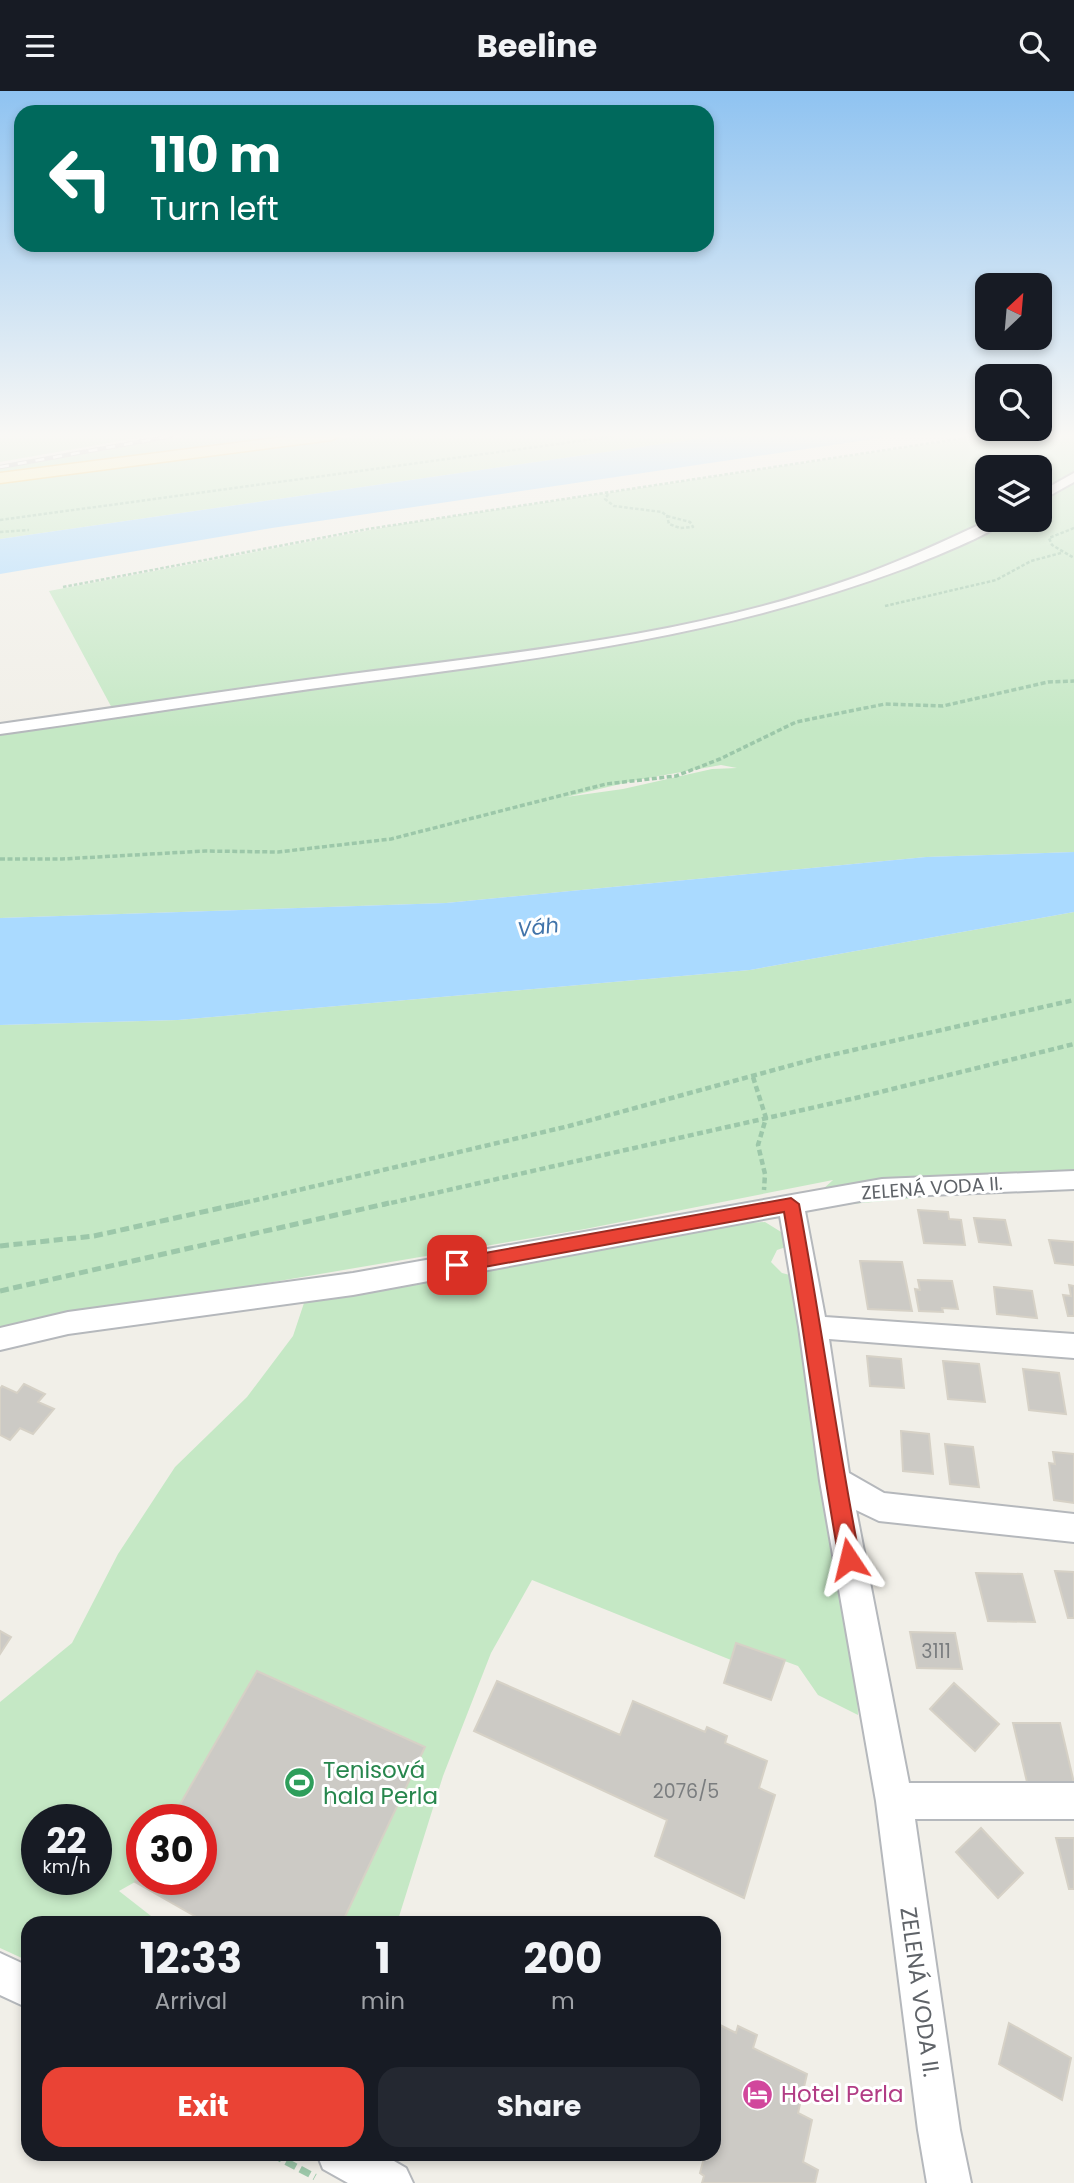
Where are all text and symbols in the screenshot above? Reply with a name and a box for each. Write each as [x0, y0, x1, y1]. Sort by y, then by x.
text: Beeline [477, 23, 597, 68]
icon: menu [21, 27, 59, 65]
icon: search [1015, 27, 1053, 65]
text: 110 m [150, 121, 281, 189]
icon: left [35, 133, 126, 224]
text: Turn left [150, 186, 279, 231]
north arrow [975, 273, 1052, 350]
map controls [975, 273, 1052, 532]
button: search [975, 364, 1052, 441]
button: layers [975, 455, 1052, 532]
water label: Váh [515, 910, 561, 944]
street label: ZELENÁ VODA II. [860, 1170, 1004, 1206]
pin [427, 1235, 487, 1295]
icon: arrive [438, 1246, 476, 1284]
position arrow [812, 1522, 886, 1596]
house number: 3111 [921, 1638, 951, 1665]
place label: Tenisová hala Perla [323, 1754, 438, 1812]
sports icon: Tenisová hala Perla [283, 1766, 317, 1800]
house number: 2076/5 [653, 1778, 719, 1805]
speed limit sign: 30 [126, 1804, 217, 1895]
text: 22 [47, 1816, 86, 1865]
text: km/h [43, 1854, 90, 1879]
street label: ZELENÁ VODA II. [892, 1905, 948, 2079]
text: 12:33 [140, 1929, 242, 1988]
text: 1 [375, 1929, 391, 1988]
text: 200 [524, 1929, 602, 1988]
text: Arrival [155, 1985, 227, 2017]
text: min [361, 1985, 405, 2017]
text: m [551, 1985, 575, 2017]
button: Exit [42, 2067, 364, 2147]
button: Share [378, 2067, 700, 2147]
hotel icon: Hotel Perla [741, 2077, 775, 2111]
place label: Hotel Perla [781, 2078, 903, 2110]

